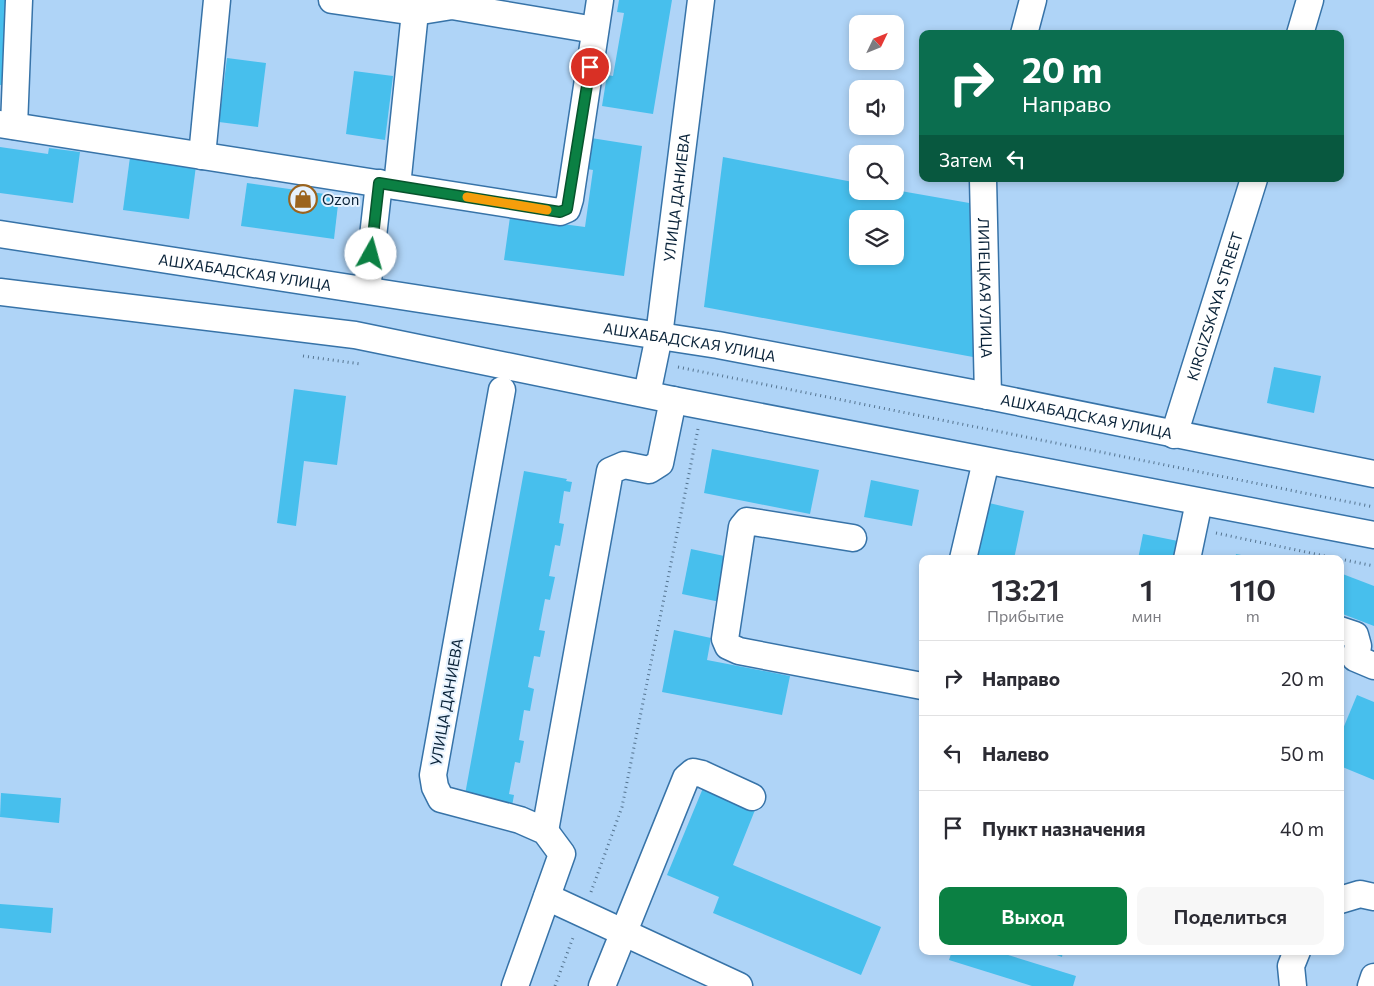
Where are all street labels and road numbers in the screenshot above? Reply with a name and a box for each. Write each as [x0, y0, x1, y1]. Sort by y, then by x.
street label: УЛИЦА ДАНИЕВА [659, 132, 693, 263]
street label: ЛИПЕЦКАЯ УЛИЦА [975, 217, 996, 359]
street label: KIRGIZSKAYA STREET [1183, 229, 1246, 383]
street label: АШХАБАДСКАЯ УЛИЦА [157, 250, 333, 294]
street label: АШХАБАДСКАЯ УЛИЦА [602, 318, 778, 365]
street label: АШХАБАДСКАЯ УЛИЦА [999, 390, 1174, 442]
street label: УЛИЦА ДАНИЕВА [426, 637, 466, 767]

